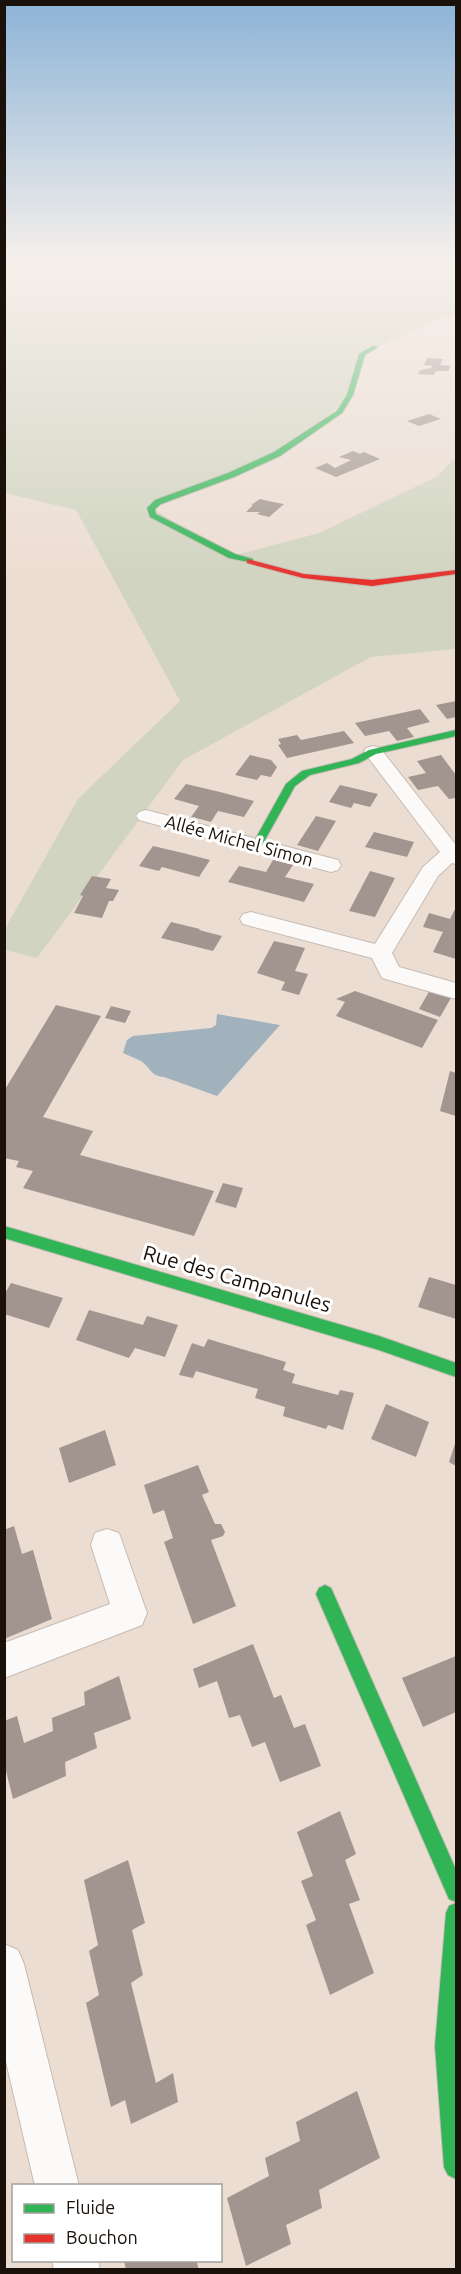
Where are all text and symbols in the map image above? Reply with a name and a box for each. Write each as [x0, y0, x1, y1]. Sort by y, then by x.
street label: Allée Michel Simon [163, 811, 316, 869]
street label: Rue des Campanules [141, 1240, 334, 1316]
legend [12, 2184, 222, 2262]
text: Fluide [66, 2197, 115, 2217]
text: Bouchon [66, 2227, 138, 2247]

